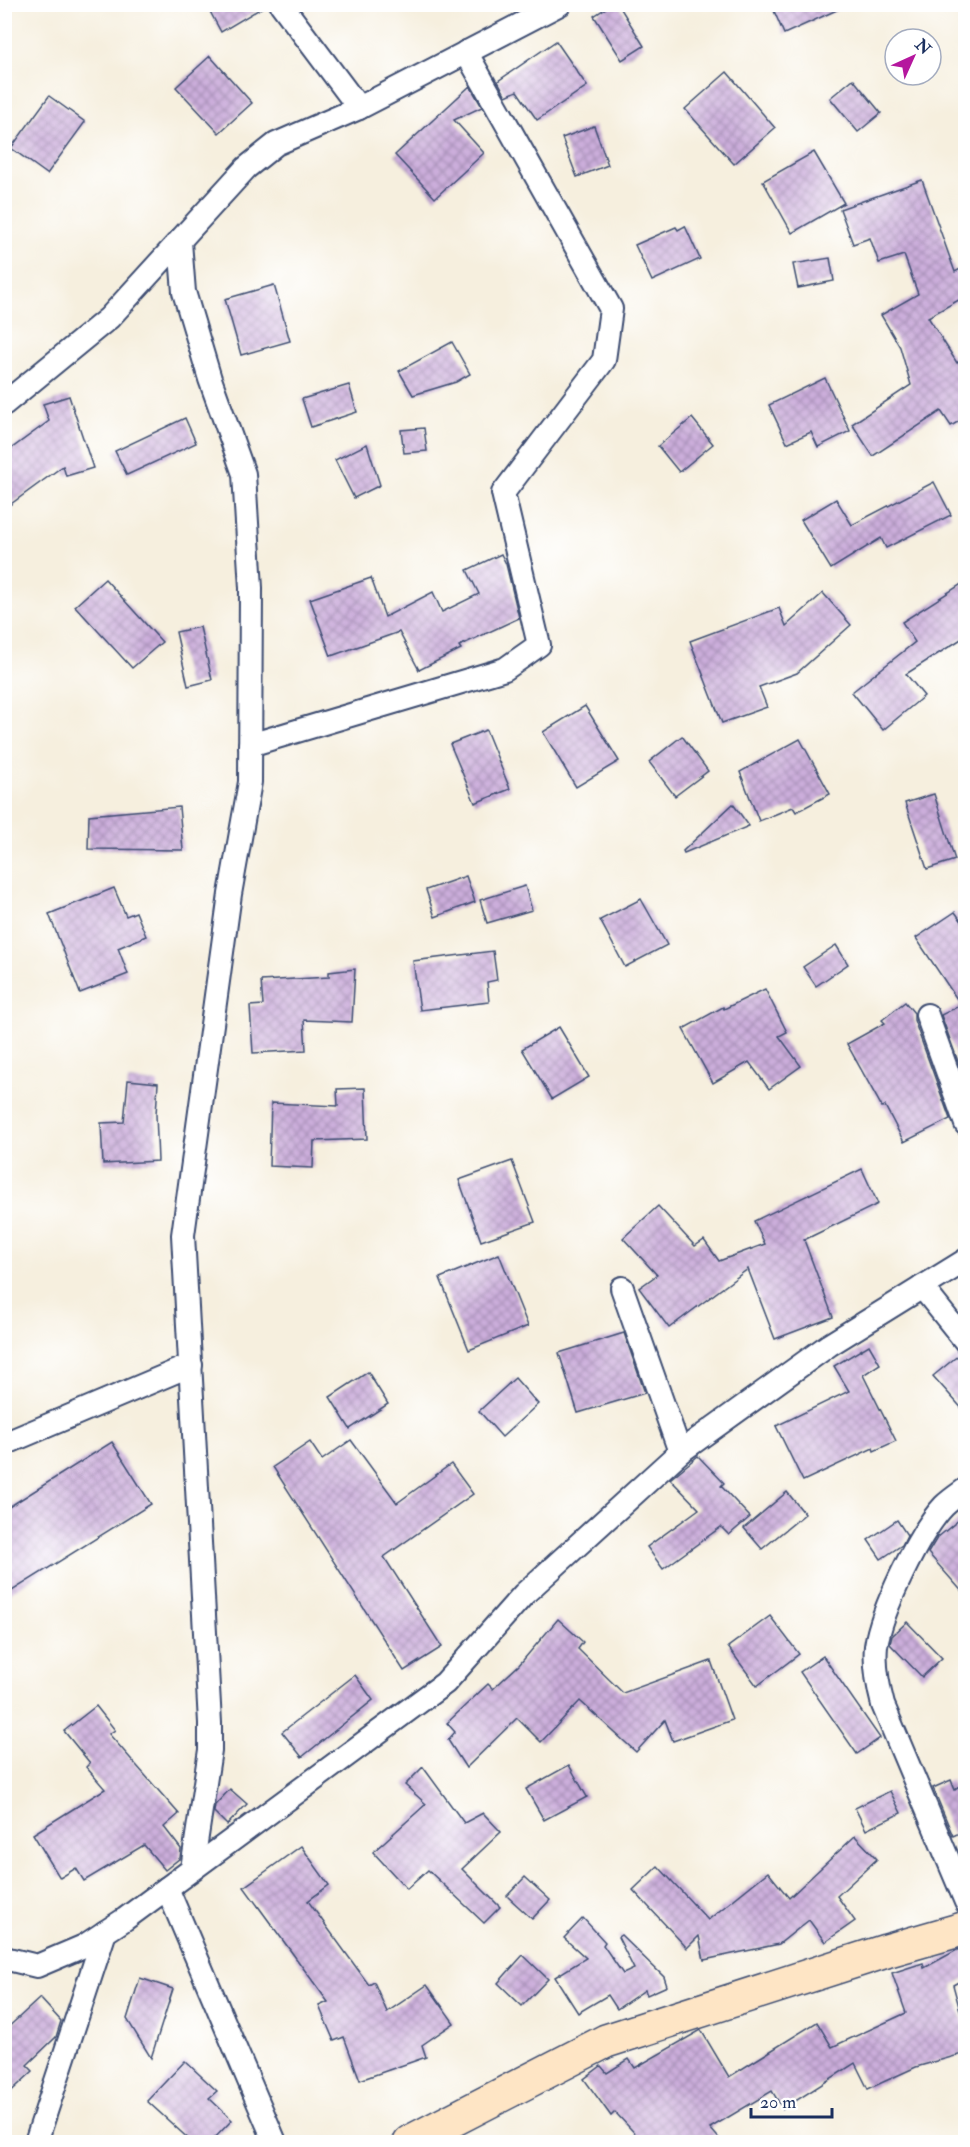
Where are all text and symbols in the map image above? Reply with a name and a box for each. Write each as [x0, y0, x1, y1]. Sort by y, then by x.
north arrow [883, 27, 943, 87]
text: N [910, 34, 936, 60]
scale bar [751, 2081, 832, 2119]
text: 20 m [760, 2091, 796, 2114]

